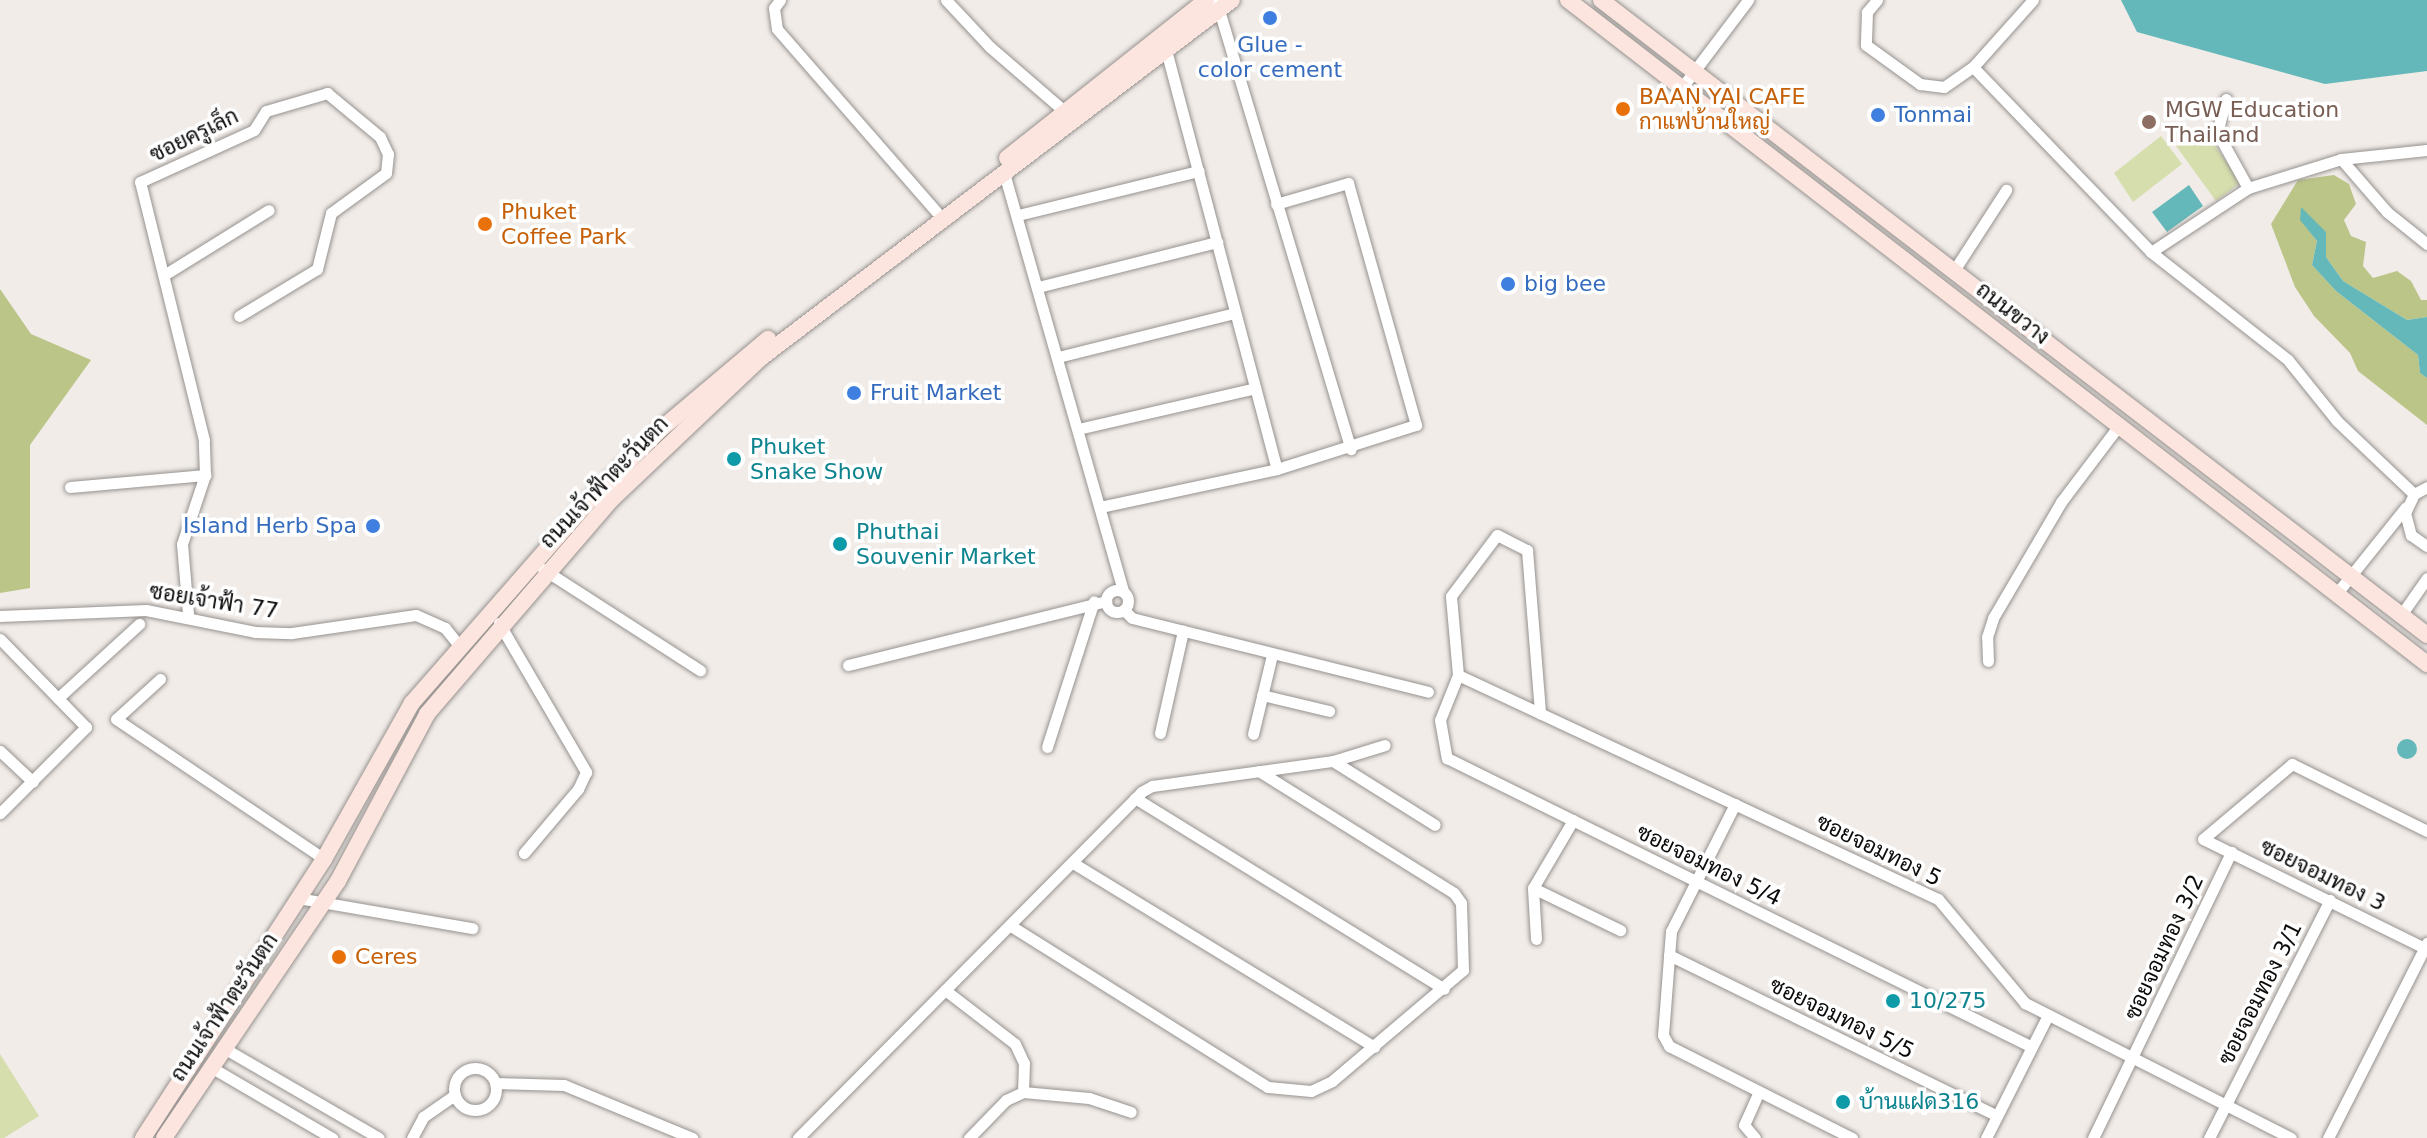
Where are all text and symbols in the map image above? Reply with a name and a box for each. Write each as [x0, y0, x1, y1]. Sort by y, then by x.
marker: Glue - color cement [1261, 9, 1279, 27]
place label: Glue - color cement [1198, 31, 1342, 82]
place label: BAAN YAI CAFE กาแฟบ้านใหญ่ [1639, 83, 1805, 134]
place label: MGW Education Thailand [2165, 96, 2339, 148]
marker: BAAN YAI CAFE กาแฟบ้านใหญ่ [1614, 100, 1632, 118]
street label: ซอยครูเล็ก [145, 102, 243, 168]
place label: Tonmai [1894, 102, 1972, 128]
marker: Tonmai [1869, 106, 1887, 124]
marker: MGW Education Thailand [2140, 113, 2158, 131]
place label: Phuket Coffee Park [501, 198, 627, 250]
marker: Phuket Coffee Park [476, 215, 494, 233]
place label: big bee [1524, 271, 1606, 297]
marker: big bee [1499, 275, 1517, 293]
street label: ถนนขวาง [1971, 276, 2055, 350]
place label: Fruit Market [870, 380, 1001, 406]
marker: Fruit Market [845, 384, 863, 402]
street label: ถนนเจ้าฟ้าตะวันตก [534, 410, 674, 554]
place label: Phuket Snake Show [750, 433, 883, 484]
marker: Phuket Snake Show [725, 450, 743, 468]
place label: Island Herb Spa [183, 513, 357, 539]
marker: Island Herb Spa [364, 517, 382, 535]
place label: Phuthai Souvenir Market [856, 518, 1036, 570]
marker: Phuthai Souvenir Market [831, 535, 849, 553]
street label: ซอยเจ้าฟ้า 77 [148, 578, 280, 624]
street label: ซอยจอมทอง 5 [1812, 808, 1946, 892]
street label: ซอยจอมทอง 5/4 [1632, 819, 1786, 911]
street label: ซอยจอมทอง 3 [2256, 833, 2390, 917]
street label: ซอยจอมทอง 3/2 [2119, 870, 2209, 1024]
street label: ซอยจอมทอง 3/1 [2212, 917, 2308, 1069]
street label: ถนนเจ้าฟ้าตะวันตก [165, 928, 283, 1086]
place label: Ceres [355, 944, 417, 970]
marker: Ceres [330, 948, 348, 966]
street label: ซอยจอมทอง 5/5 [1765, 972, 1919, 1064]
place label: 10/275 [1909, 988, 1986, 1014]
marker: 10/275 [1884, 992, 1902, 1010]
place label: บ้านแฝด316 [1859, 1089, 1979, 1115]
marker: บ้านแฝด316 [1834, 1093, 1852, 1111]

